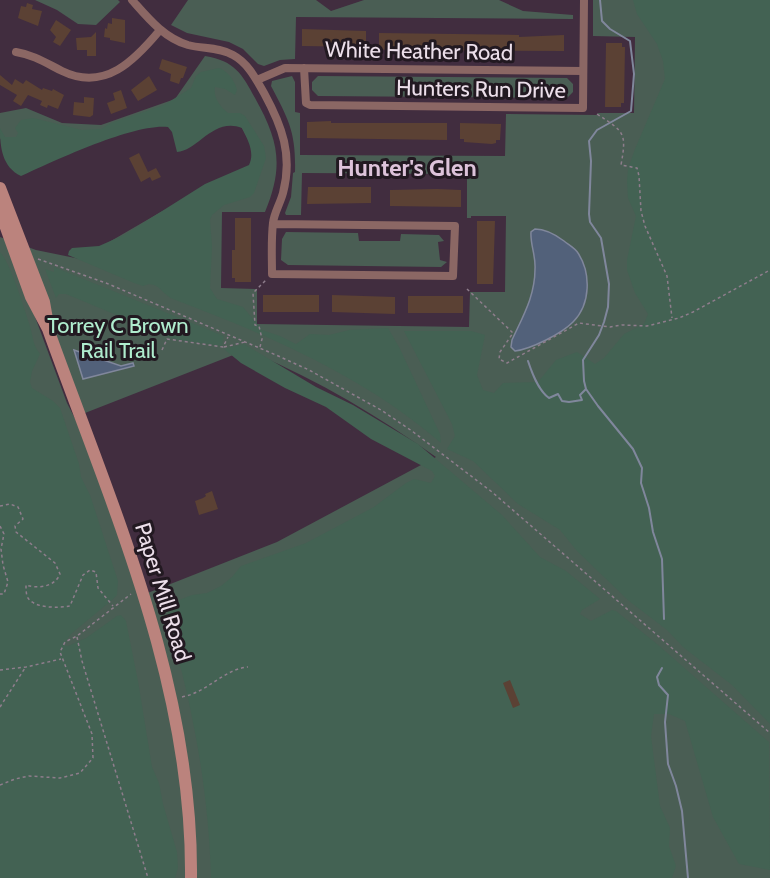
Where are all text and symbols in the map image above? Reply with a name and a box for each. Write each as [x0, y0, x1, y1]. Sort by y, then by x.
street label: White Heather Road [325, 36, 513, 66]
street label: Hunters Run Drive [396, 74, 566, 104]
district label: Hunter's Glen [337, 153, 477, 182]
park label: Torrey C Brown Rail Trail [47, 312, 189, 364]
street label: Paper Mill Road [129, 519, 197, 665]

